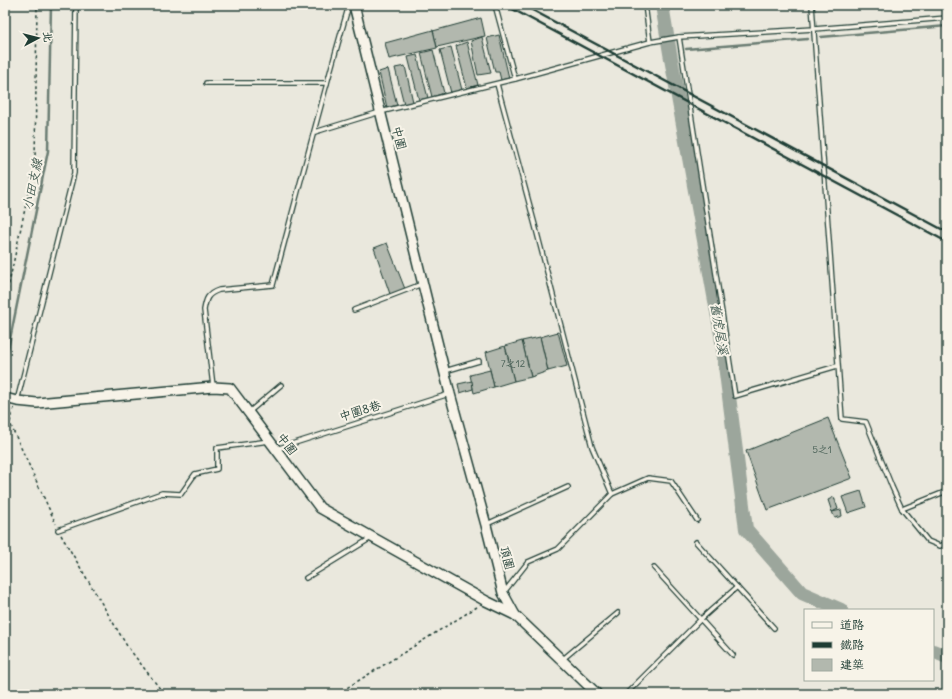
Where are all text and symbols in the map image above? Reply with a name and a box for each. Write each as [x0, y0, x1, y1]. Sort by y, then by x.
north arrow [18, 18, 58, 58]
text: 北 [40, 30, 56, 43]
street label: 中圍 [389, 124, 410, 151]
water label: 小田支線 [19, 156, 46, 211]
water label: 舊虎尾溪 [707, 302, 732, 357]
house number: 7之12 [501, 357, 526, 370]
street label: 中圍8巷 [337, 397, 383, 424]
street label: 中圍 [274, 430, 301, 458]
house number: 5之1 [812, 443, 832, 456]
street label: 頂圍 [497, 544, 518, 571]
legend [804, 609, 934, 681]
text: 道路 [840, 617, 864, 632]
text: 鐵路 [840, 637, 864, 652]
text: 建築 [840, 657, 864, 672]

